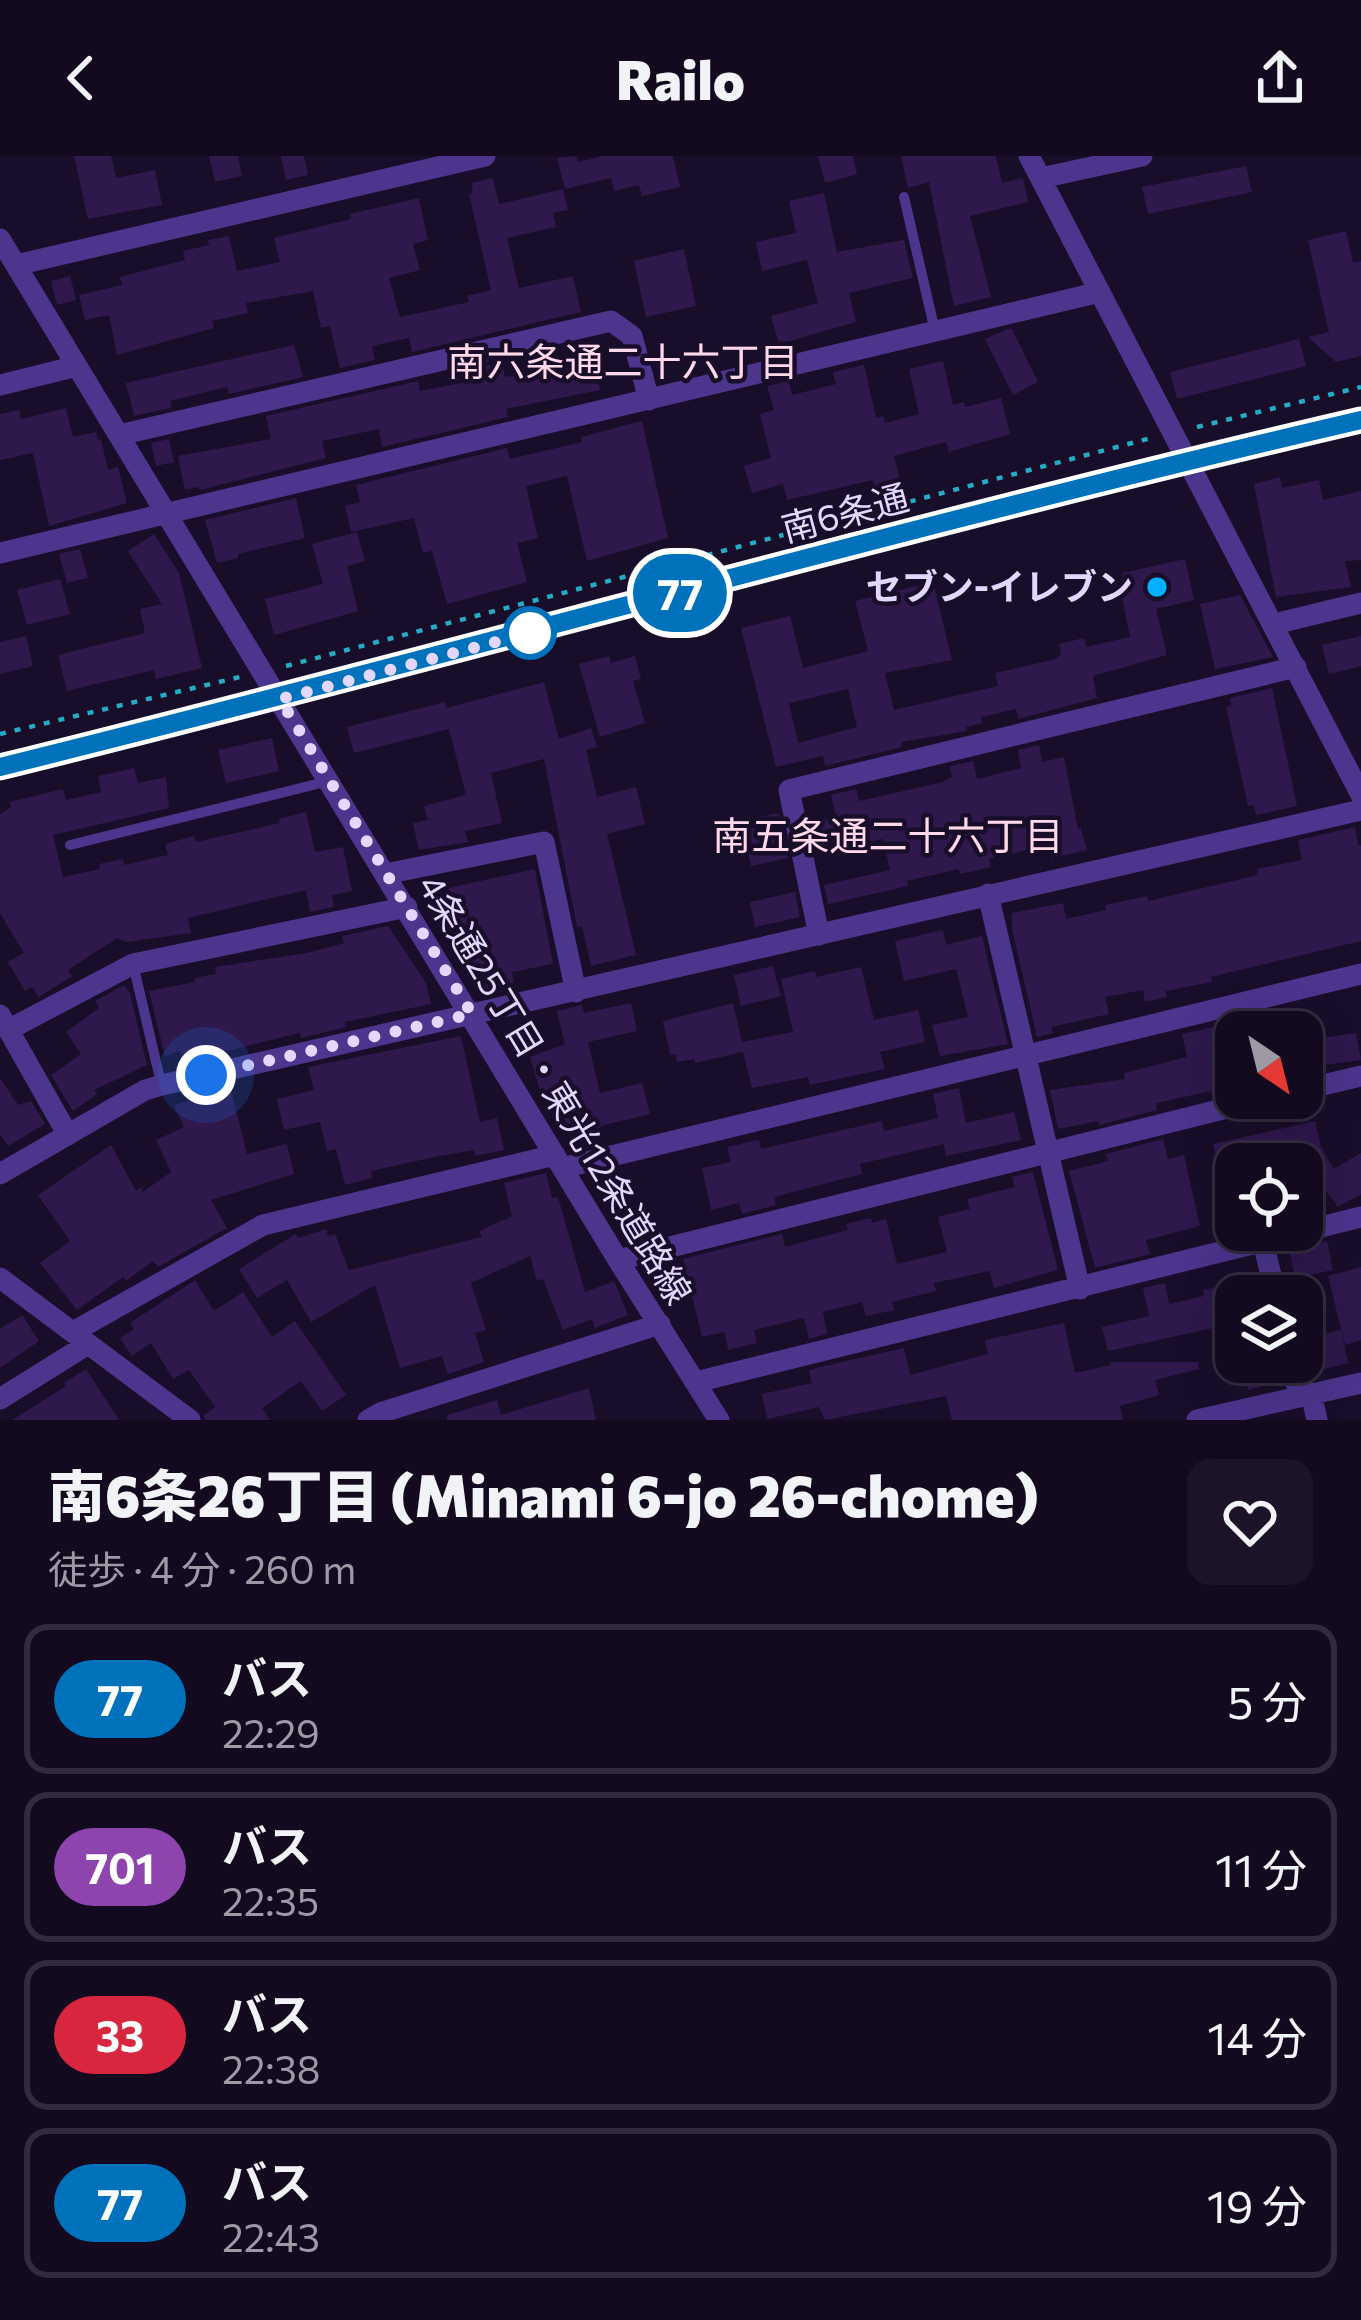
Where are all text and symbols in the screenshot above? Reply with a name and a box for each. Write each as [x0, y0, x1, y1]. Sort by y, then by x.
icon: back [48, 45, 114, 111]
text: Railo [616, 45, 745, 111]
icon: share [1247, 45, 1313, 111]
district label: 南六条通二十六丁目 [447, 336, 799, 384]
street label: 南6条通 [776, 473, 913, 549]
line badge: 77 [626, 554, 734, 632]
place label: セブン-イレブン [866, 563, 1133, 607]
text: 77 [657, 567, 703, 619]
marker: セブン-イレブン [1144, 574, 1170, 600]
unlabelled marker [505, 608, 555, 658]
district label: 南五条通二十六丁目 [712, 810, 1064, 858]
street label: 4条通25丁目・東光12条道路線 [411, 865, 703, 1311]
north arrow [1215, 1011, 1323, 1119]
map controls [1215, 1011, 1323, 1383]
your location [176, 1045, 236, 1105]
button: locate [1215, 1143, 1323, 1251]
button: layers [1215, 1275, 1323, 1383]
text: 南6条26丁目 (Minami 6-jo 26-chome) [48, 1459, 1039, 1529]
button: heart [1187, 1459, 1313, 1585]
text: 徒歩 · 4 分 · 260 m [48, 1544, 356, 1592]
text: バス [222, 1649, 312, 1704]
text: 77 [97, 1673, 143, 1725]
text: 5 分 [1228, 1673, 1307, 1728]
text: 22:29 [222, 1708, 320, 1756]
text: バス [222, 1817, 312, 1872]
text: 701 [85, 1841, 155, 1893]
text: 11 分 [1215, 1841, 1307, 1896]
text: 22:35 [222, 1876, 319, 1924]
text: バス [222, 1985, 312, 2040]
text: 33 [96, 2009, 144, 2061]
text: 14 分 [1207, 2009, 1307, 2064]
text: 22:38 [222, 2044, 320, 2092]
text: バス [222, 2153, 312, 2208]
text: 77 [97, 2177, 143, 2229]
text: 19 分 [1207, 2177, 1307, 2232]
text: 22:43 [222, 2212, 320, 2260]

